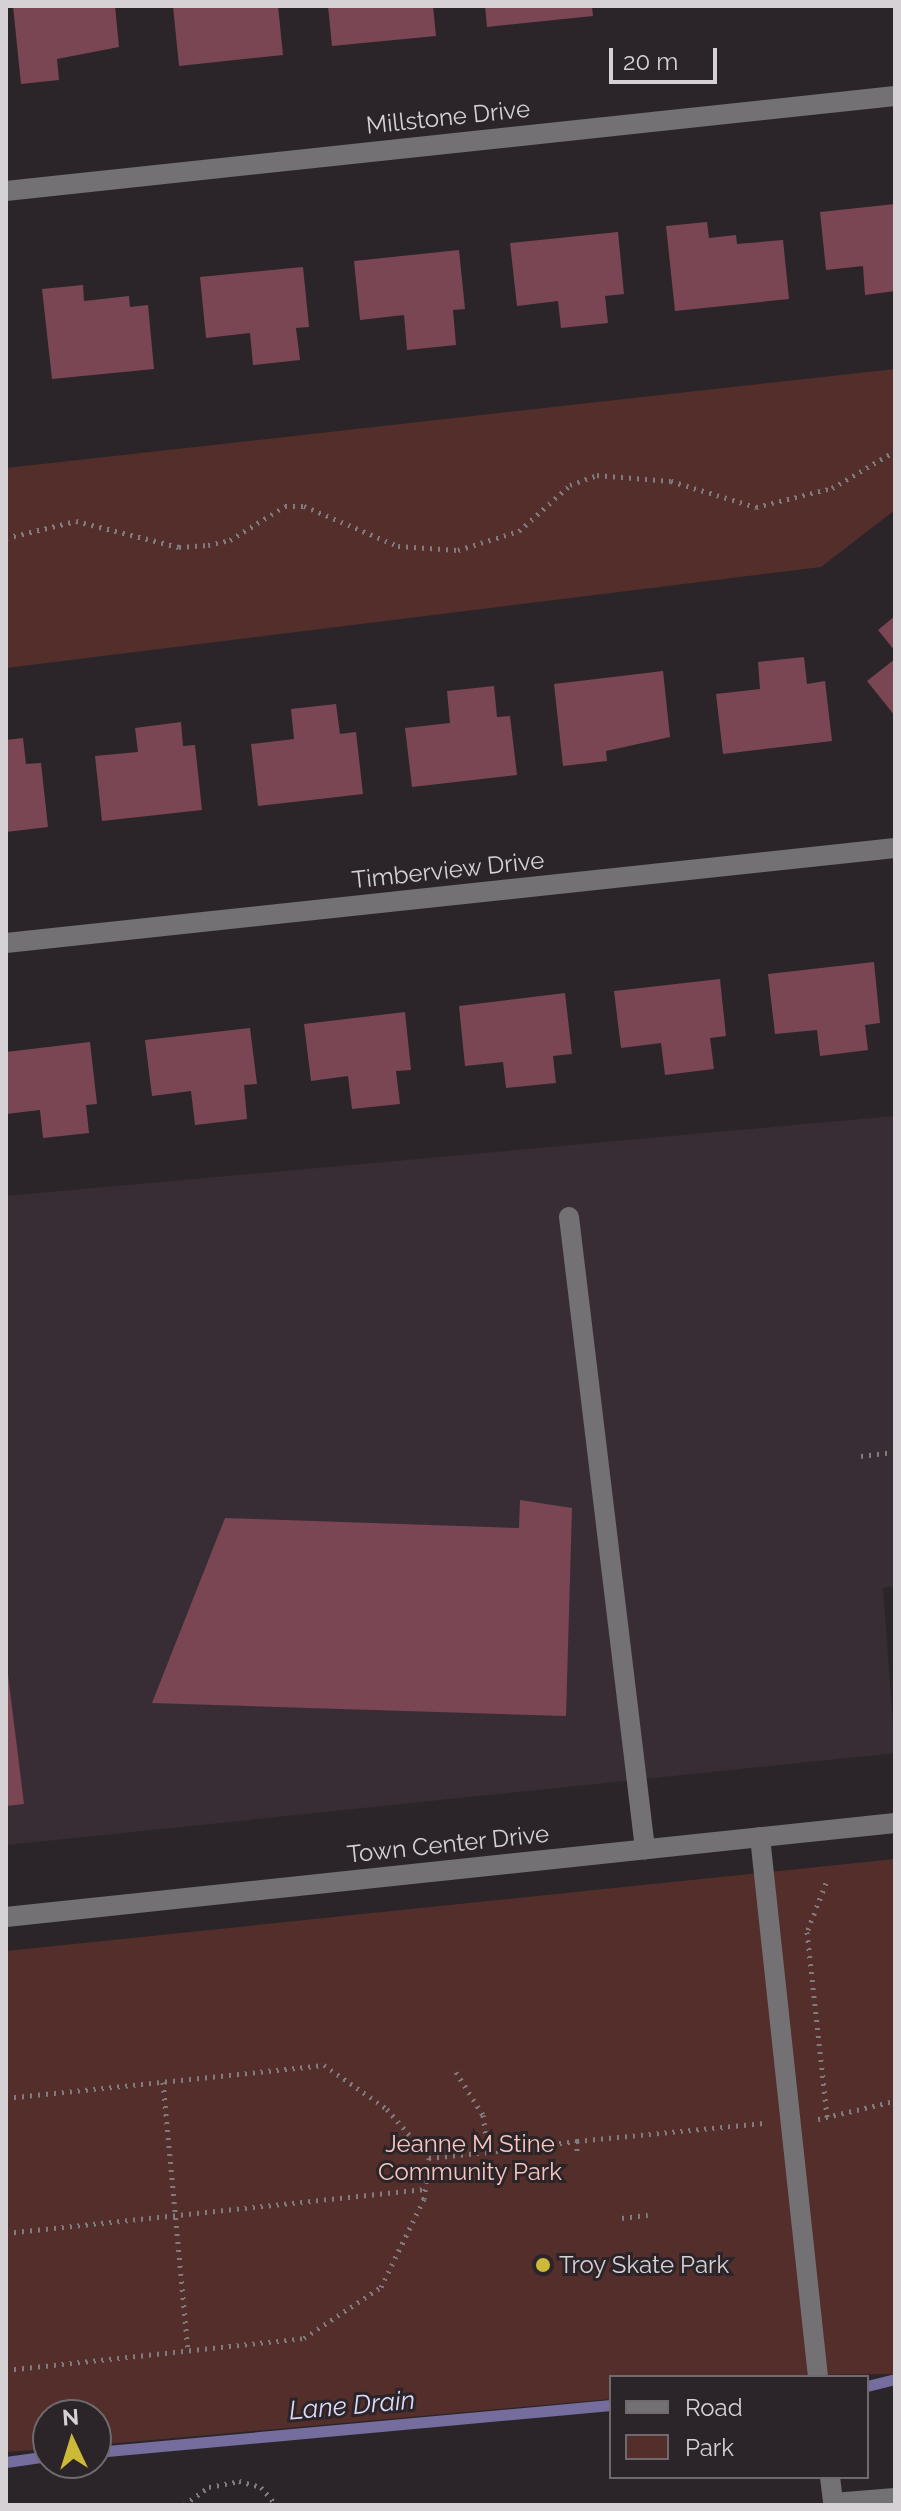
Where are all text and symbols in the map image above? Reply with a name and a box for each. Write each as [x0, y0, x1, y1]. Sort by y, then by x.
scale bar [613, 32, 721, 82]
text: 20 m [623, 47, 678, 76]
street label: Millstone Drive [365, 94, 531, 140]
street label: Timberview Drive [350, 846, 546, 894]
street label: Town Center Drive [345, 1819, 551, 1869]
park label: Jeanne M Stine Community Park [378, 2130, 562, 2186]
place label: Troy Skate Park [559, 2251, 730, 2279]
marker: Troy Skate Park [534, 2256, 552, 2274]
legend [609, 2375, 869, 2479]
water label: Lane Drain [288, 2385, 416, 2427]
text: Road [685, 2393, 743, 2422]
north arrow [32, 2399, 112, 2479]
text: N [61, 2404, 80, 2431]
text: Park [685, 2433, 734, 2462]

